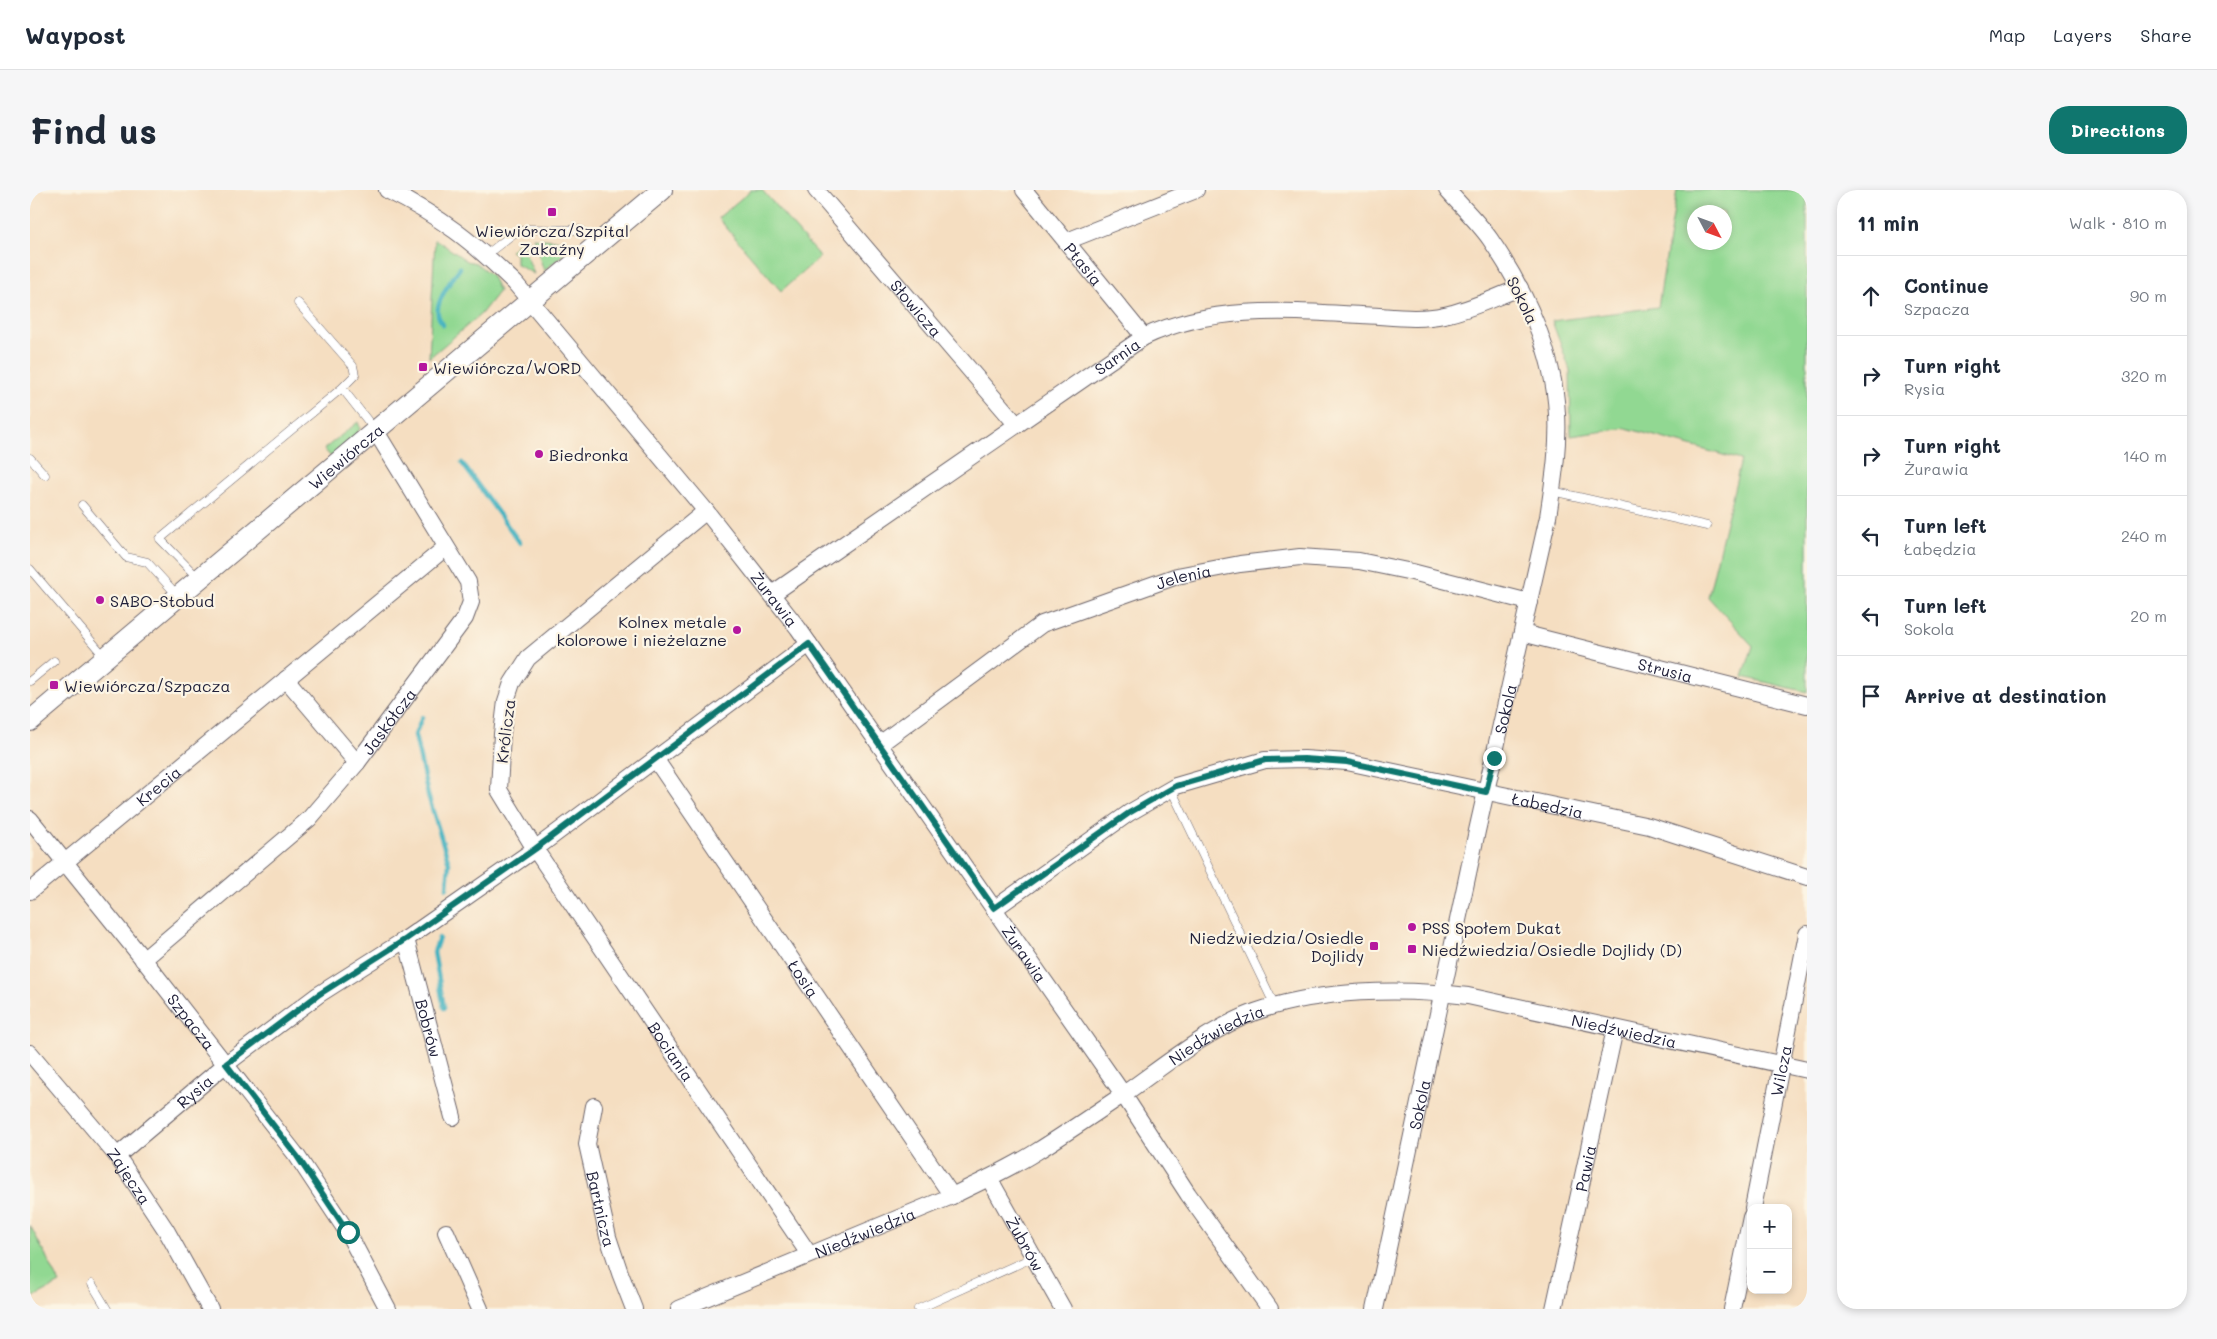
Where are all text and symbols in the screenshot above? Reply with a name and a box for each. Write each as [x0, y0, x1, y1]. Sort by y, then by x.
text: Waypost [25, 19, 126, 50]
text: Map [1989, 23, 2025, 47]
text: Layers [2053, 23, 2112, 47]
text: Share [2140, 23, 2192, 47]
button: Directions [2049, 106, 2187, 154]
text: Find us [30, 107, 157, 153]
north arrow [1687, 205, 1732, 250]
marker: Wiewiórcza/Szpital Zakaźny [546, 206, 558, 218]
text: 11 min [1857, 209, 1919, 236]
text: Walk · 810 m [2069, 212, 2167, 233]
place label: Wiewiórcza/Szpital Zakaźny [475, 220, 629, 259]
street label: Ptasia [1060, 238, 1108, 289]
street label: Sokola [1503, 273, 1544, 327]
text: Continue [1904, 273, 1989, 298]
street label: Słowicza [886, 275, 947, 341]
icon: ahead [1857, 282, 1885, 310]
text: 90 m [2130, 285, 2167, 306]
text: Szpacza [1904, 298, 1970, 319]
street label: Sarnia [1090, 333, 1144, 379]
text: Turn right [1904, 353, 2001, 378]
place label: Wiewiórcza/WORD [433, 357, 581, 378]
marker: Wiewiórcza/WORD [417, 361, 429, 373]
icon: right [1857, 362, 1885, 390]
text: 320 m [2121, 365, 2167, 386]
text: Rysia [1904, 378, 1945, 399]
street label: Wiewiórcza [303, 418, 387, 494]
text: Turn right [1904, 433, 2001, 458]
icon: right [1857, 442, 1885, 470]
place label: Biedronka [549, 444, 629, 465]
text: 140 m [2123, 445, 2167, 466]
marker: Biedronka [533, 448, 545, 460]
text: Żurawia [1904, 458, 1969, 479]
text: Turn left [1904, 513, 1987, 538]
icon: left [1857, 522, 1885, 550]
text: 240 m [2121, 525, 2167, 546]
text: Łabędzia [1904, 538, 1976, 559]
street label: Jelenia [1153, 559, 1213, 593]
street label: Żurawia [747, 567, 803, 631]
place label: SABO-Stobud [110, 590, 214, 611]
text: Turn left [1904, 593, 1987, 618]
marker: SABO-Stobud [94, 594, 106, 606]
icon: left [1857, 602, 1885, 630]
text: 20 m [2130, 605, 2167, 626]
place label: Kolnex metale kolorowe i nieżelazne [556, 611, 727, 650]
text: Sokola [1904, 618, 1954, 639]
marker: Kolnex metale kolorowe i nieżelazne [731, 624, 743, 636]
street label: Strusia [1636, 652, 1695, 686]
place label: Wiewiórcza/Szpacza [64, 675, 230, 696]
marker: Wiewiórcza/Szpacza [48, 679, 60, 691]
street label: Sokola [1489, 682, 1520, 736]
icon: arrive [1857, 682, 1885, 710]
street label: Jaskółcza [357, 683, 420, 758]
text: Arrive at destination [1904, 683, 2107, 708]
street label: Królicza [491, 698, 519, 764]
route end [1483, 747, 1506, 770]
street label: Krecia [131, 761, 185, 810]
street label: Łabędzia [1510, 787, 1585, 822]
place label: PSS Społem Dukat [1422, 917, 1561, 938]
street label: Żurawia [998, 921, 1052, 986]
marker: PSS Społem Dukat [1406, 921, 1418, 933]
place label: Niedźwiedzia/Osiedle Dojlidy [1190, 927, 1364, 966]
place label: Niedźwiedzia/Osiedle Dojlidy (D) [1422, 939, 1682, 960]
marker: Niedźwiedzia/Osiedle Dojlidy [1368, 940, 1380, 952]
marker: Niedźwiedzia/Osiedle Dojlidy (D) [1406, 943, 1418, 955]
street label: Łosia [784, 956, 824, 1001]
street label: Szpacza [163, 989, 220, 1054]
street label: Bobrów [412, 996, 447, 1059]
street label: Niedźwiedzia [1164, 999, 1267, 1069]
street label: Niedźwiedzia [1570, 1008, 1679, 1052]
street label: Bociania [644, 1017, 699, 1085]
street label: Wilcza [1765, 1043, 1795, 1098]
street label: Rysia [172, 1069, 217, 1112]
street label: Sokola [1403, 1078, 1434, 1131]
street label: Zajęcza [103, 1142, 156, 1208]
street label: Pawia [1569, 1143, 1600, 1194]
street label: Bartnicza [583, 1169, 621, 1249]
street label: Niedźwiedzia [811, 1202, 918, 1262]
map controls [1747, 1204, 1792, 1294]
button: + [1747, 1204, 1792, 1249]
street label: Żubrów [1002, 1212, 1050, 1274]
route start [337, 1221, 360, 1244]
button: − [1747, 1249, 1792, 1294]

